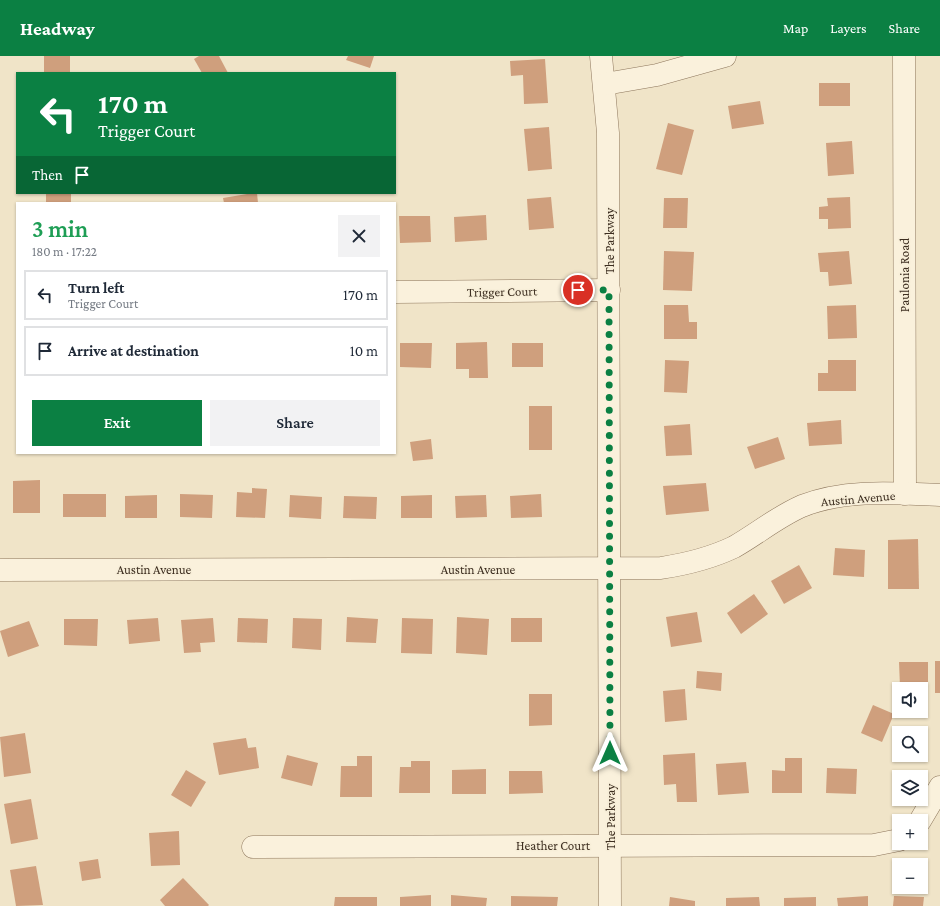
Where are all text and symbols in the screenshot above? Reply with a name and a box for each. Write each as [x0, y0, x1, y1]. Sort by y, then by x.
text: Headway [20, 18, 95, 39]
text: Map [783, 20, 808, 36]
text: Layers [830, 20, 867, 36]
text: Share [889, 20, 920, 36]
icon: left [32, 88, 84, 140]
text: 170 m [98, 88, 168, 119]
text: Trigger Court [98, 121, 195, 141]
icon: arrive [71, 164, 93, 186]
text: Then [32, 167, 63, 183]
street label: The Parkway [602, 207, 617, 274]
text: 3 min [32, 215, 88, 242]
button: close [338, 215, 380, 257]
street label: Paulonia Road [897, 238, 912, 312]
text: 180 m · 17:22 [32, 244, 97, 259]
pin [561, 273, 595, 307]
icon: arrive [567, 279, 589, 301]
text: Turn left [68, 280, 124, 296]
street label: Trigger Court [467, 283, 538, 300]
icon: left [34, 284, 56, 306]
text: 170 m [343, 287, 378, 303]
text: Trigger Court [68, 296, 138, 311]
icon: arrive [34, 340, 56, 362]
text: Arrive at destination [68, 343, 199, 359]
text: 10 m [350, 343, 378, 359]
button: Exit [32, 400, 202, 446]
button: Share [210, 400, 380, 446]
street label: Austin Avenue [820, 488, 896, 509]
street label: Austin Avenue [117, 562, 192, 577]
street label: Austin Avenue [441, 562, 516, 577]
map controls [892, 682, 928, 894]
button: sound [892, 682, 928, 718]
button: search [892, 726, 928, 762]
position arrow [589, 732, 631, 774]
button: layers [892, 770, 928, 806]
street label: The Parkway [603, 783, 618, 850]
button: + [892, 814, 928, 850]
street label: Heather Court [516, 838, 591, 853]
button: − [892, 858, 928, 894]

